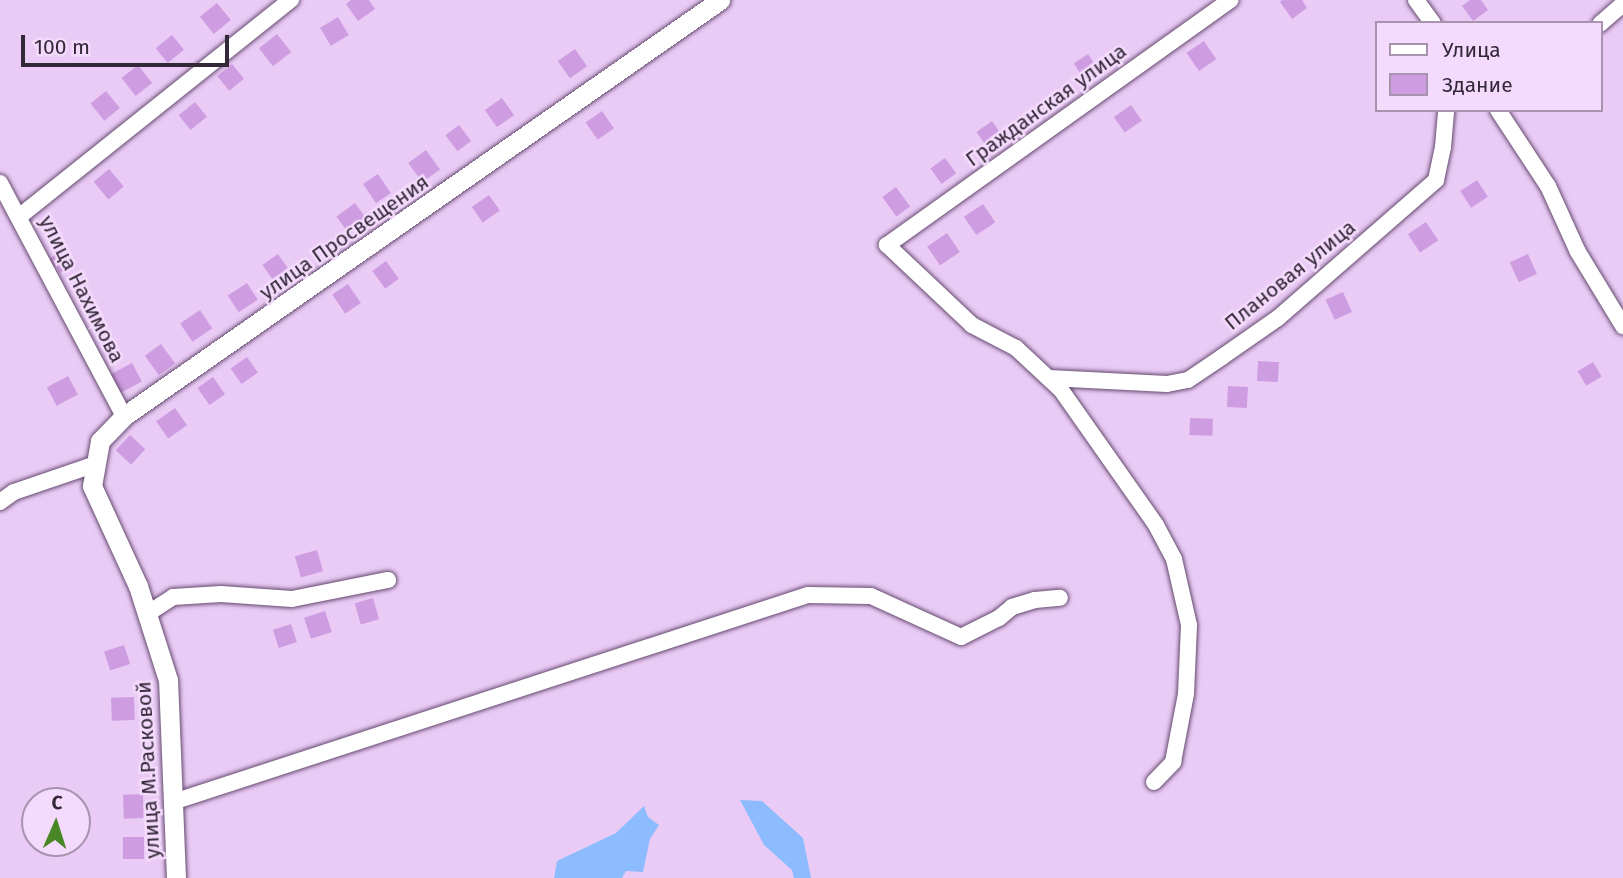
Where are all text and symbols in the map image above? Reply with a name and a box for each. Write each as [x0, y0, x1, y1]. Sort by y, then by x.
scale bar [24, 21, 233, 65]
legend [1374, 21, 1602, 112]
text: 100 m [34, 34, 90, 60]
text: Улица [1442, 37, 1501, 63]
street label: Гражданская улица [961, 38, 1131, 172]
text: Здание [1442, 72, 1513, 98]
street label: улица Просвещения [255, 169, 433, 305]
street label: улица Нахимова [34, 211, 130, 367]
street label: Плановая улица [1219, 215, 1361, 335]
street label: улица М.Расковой [131, 681, 165, 859]
north arrow [21, 787, 91, 857]
text: С [51, 791, 63, 814]

